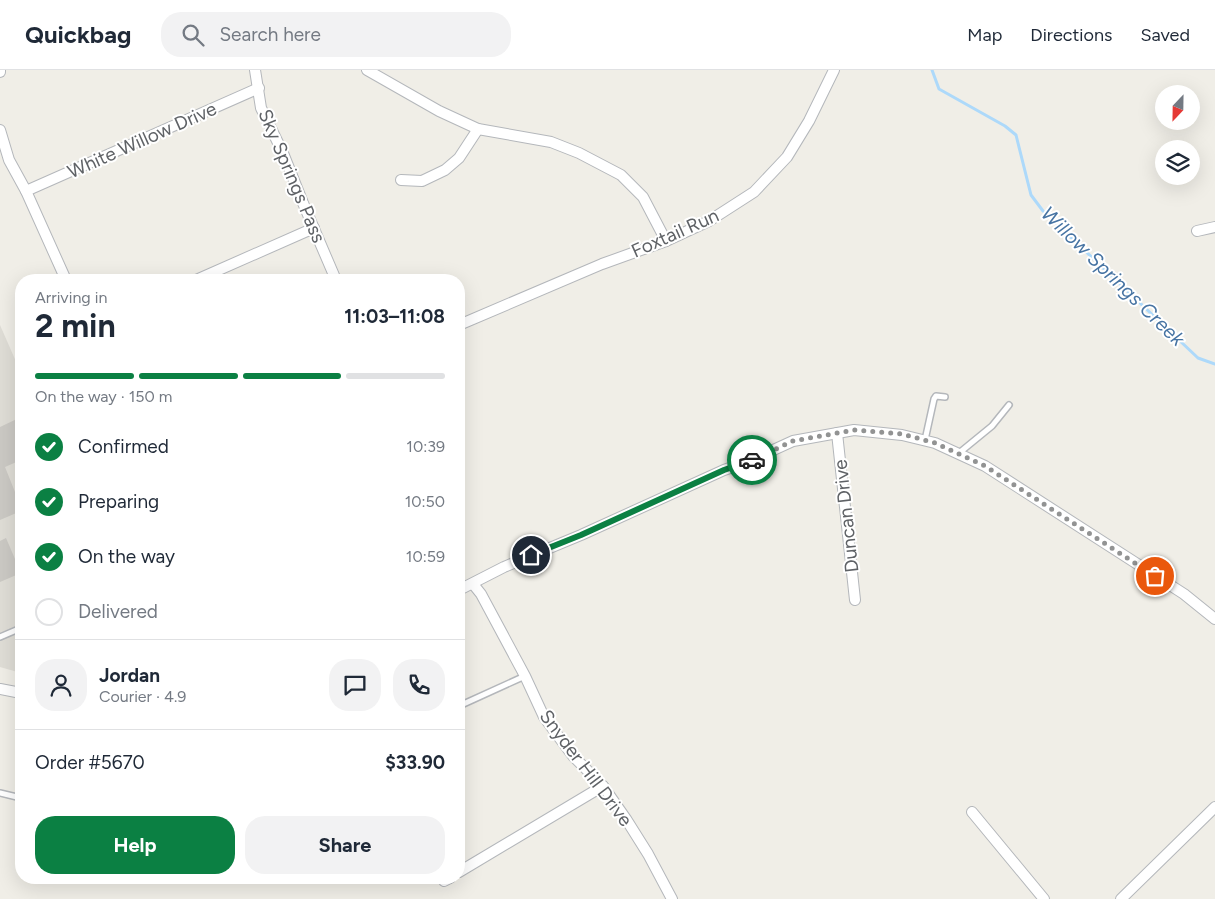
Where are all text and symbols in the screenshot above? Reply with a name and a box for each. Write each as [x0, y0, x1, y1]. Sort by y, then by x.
search box [161, 12, 511, 57]
text: Quickbag [25, 20, 131, 49]
icon: search [179, 21, 207, 49]
text: Search here [219, 23, 321, 46]
text: Map [967, 24, 1002, 46]
text: Directions [1030, 24, 1112, 46]
text: Saved [1140, 24, 1190, 46]
north arrow [1155, 85, 1200, 130]
map controls [1155, 85, 1200, 185]
street label: White Willow Drive [64, 97, 220, 183]
street label: Sky Springs Pass [254, 106, 331, 246]
button: layers [1155, 140, 1200, 185]
water label: Willow Springs Creek [1036, 201, 1191, 352]
street label: Foxtail Run [628, 204, 722, 262]
text: Arriving in [35, 288, 107, 307]
text: 11:03–11:08 [344, 305, 445, 328]
text: 2 min [35, 307, 116, 345]
text: On the way · 150 m [35, 387, 172, 406]
icon: check [35, 433, 63, 461]
text: Confirmed [78, 435, 169, 458]
courier [727, 435, 777, 485]
text: 10:39 [406, 437, 445, 456]
icon: car [738, 446, 766, 474]
street label: Duncan Drive [829, 458, 863, 574]
icon: check [35, 488, 63, 516]
text: Preparing [78, 490, 159, 513]
text: 10:50 [405, 492, 445, 511]
pin [510, 534, 552, 576]
icon: home [517, 541, 545, 569]
icon: check [35, 543, 63, 571]
text: On the way [78, 545, 175, 568]
text: 10:59 [406, 547, 445, 566]
pin [1134, 555, 1176, 597]
icon: bag [1141, 562, 1169, 590]
text: Delivered [78, 600, 158, 623]
button: person [35, 659, 87, 711]
button: chat [329, 659, 381, 711]
button: phone [393, 659, 445, 711]
text: Jordan [99, 664, 160, 687]
text: Courier · 4.9 [99, 687, 186, 706]
street label: Snyder Hill Drive [535, 705, 637, 831]
text: Order #5670 [35, 751, 145, 774]
text: $33.90 [385, 751, 445, 774]
button: Help [35, 816, 235, 874]
button: Share [245, 816, 445, 874]

